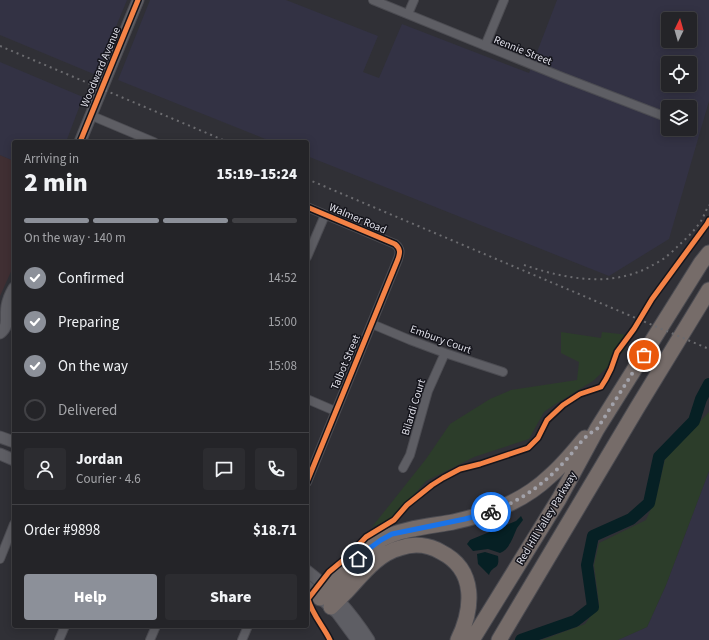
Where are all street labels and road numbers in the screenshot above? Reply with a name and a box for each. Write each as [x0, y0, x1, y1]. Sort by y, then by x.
street label: Woodward Avenue [77, 24, 124, 110]
street label: Rennie Street [491, 32, 554, 69]
street label: Walmer Road [327, 200, 389, 237]
street label: Embury Court [408, 321, 474, 358]
street label: Talbot Street [327, 332, 364, 392]
street label: Bilardi Court [398, 377, 429, 437]
street label: Red Hill Valley Parkway [513, 469, 580, 568]

